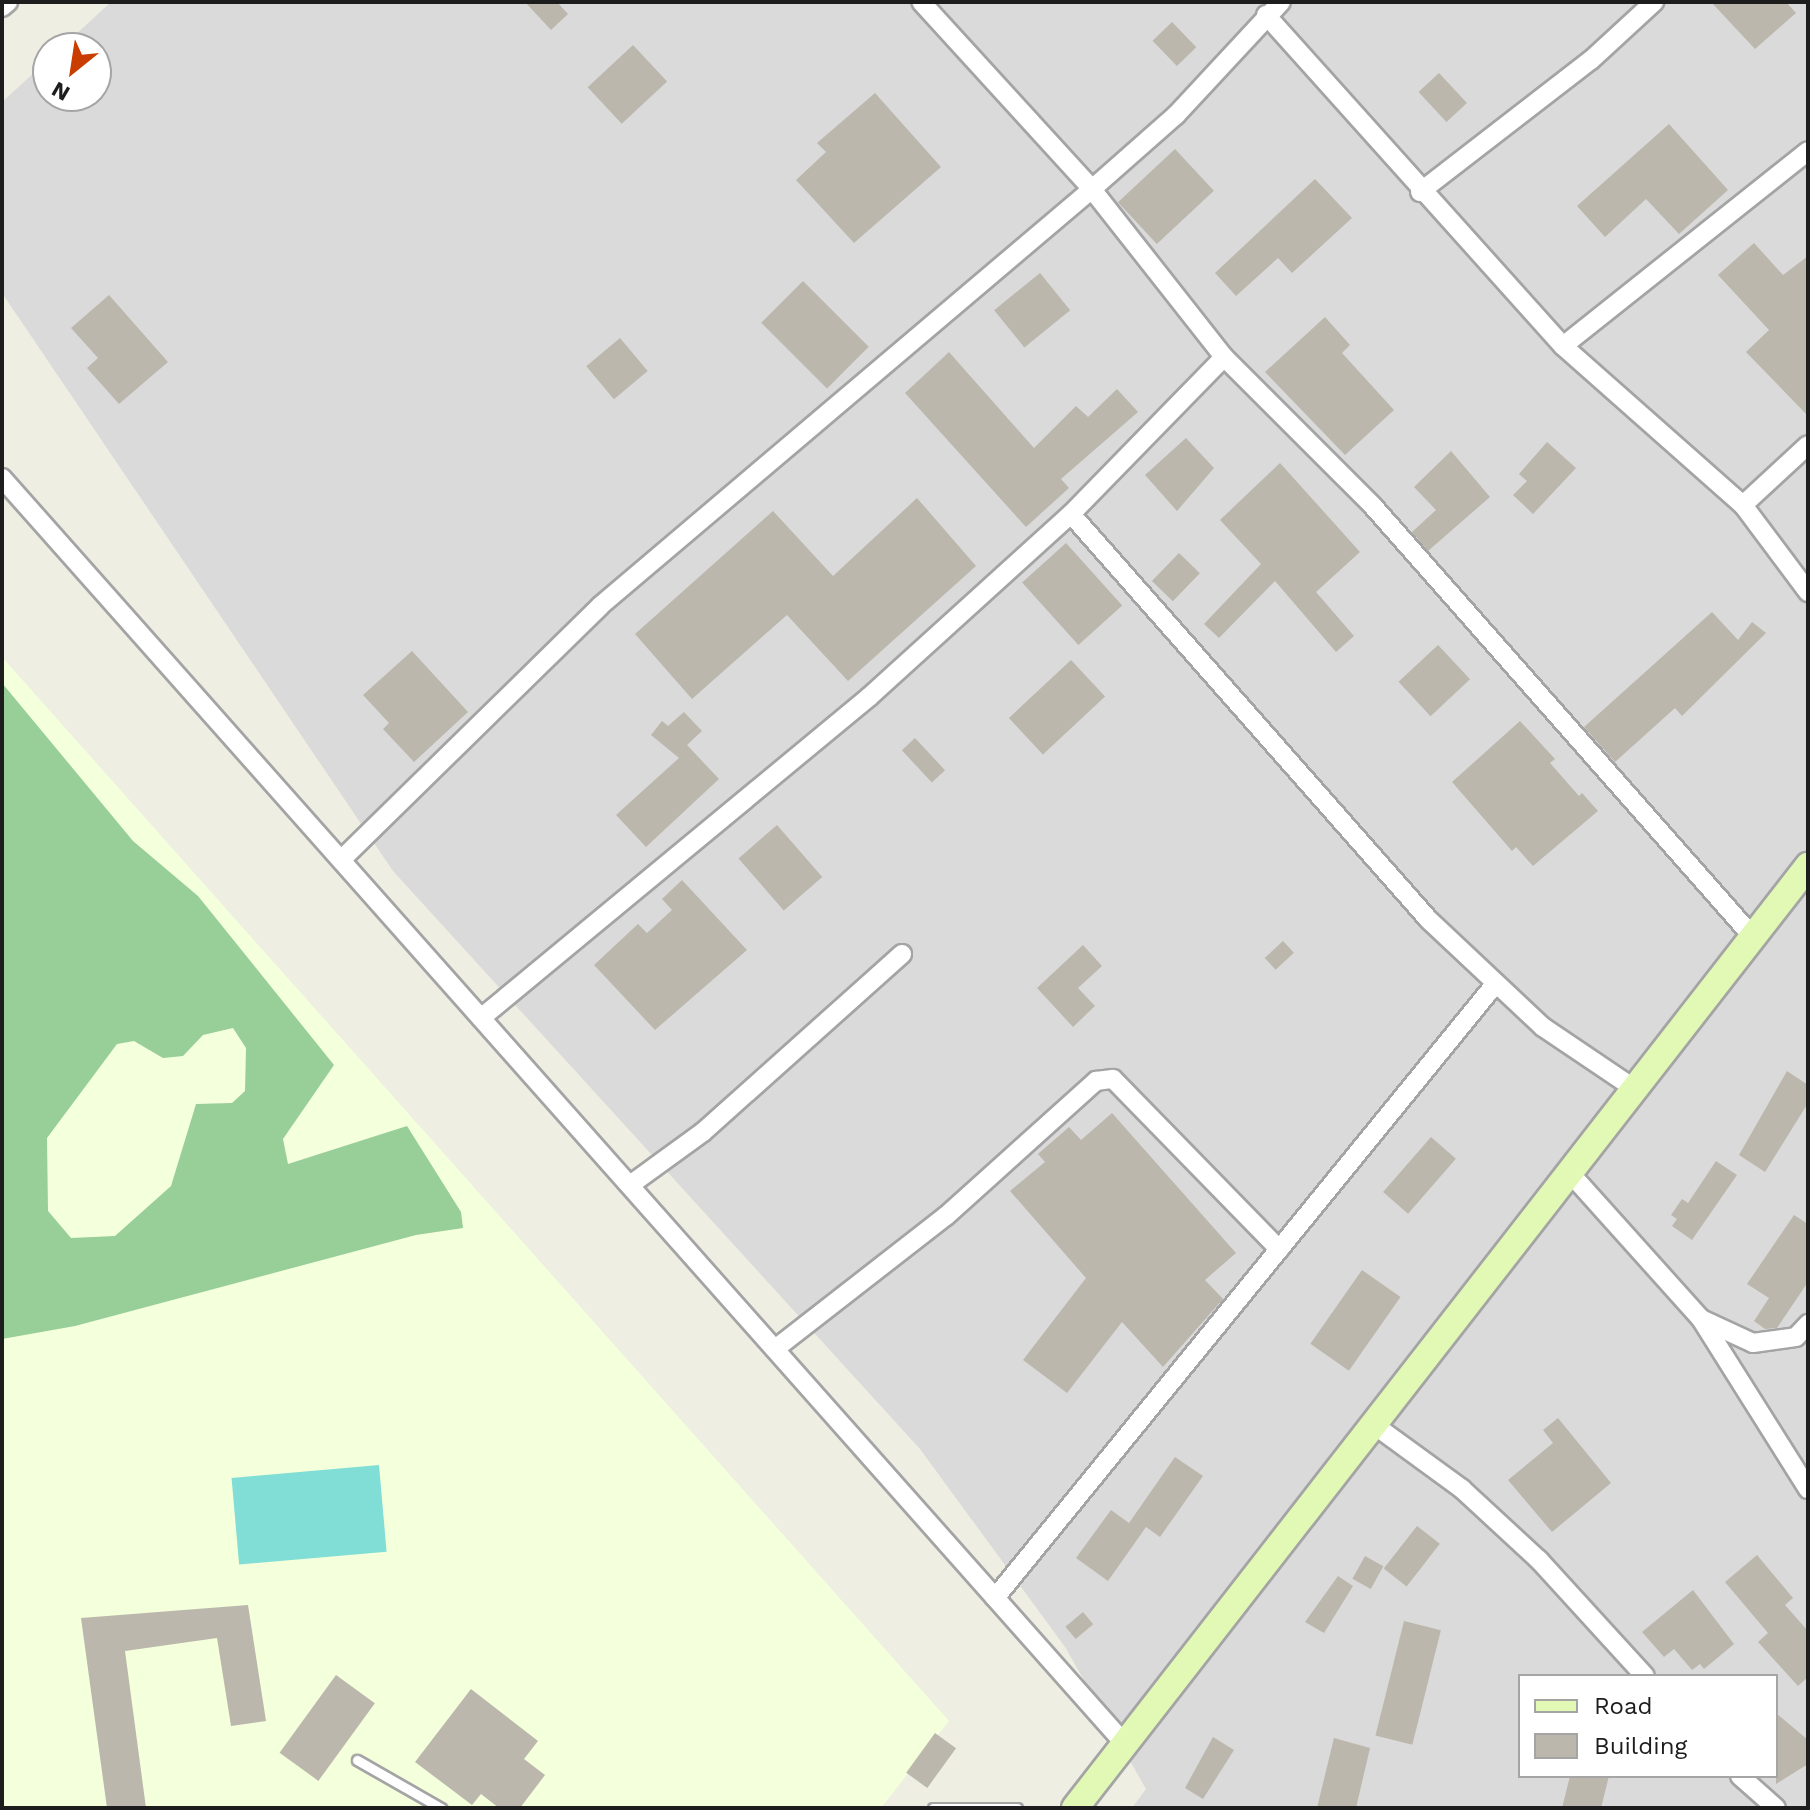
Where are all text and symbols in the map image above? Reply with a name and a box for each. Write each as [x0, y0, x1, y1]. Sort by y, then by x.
north arrow [32, 32, 112, 112]
text: N [47, 77, 74, 106]
legend [1518, 1674, 1778, 1778]
text: Road [1594, 1692, 1653, 1720]
text: Building [1594, 1732, 1687, 1760]

